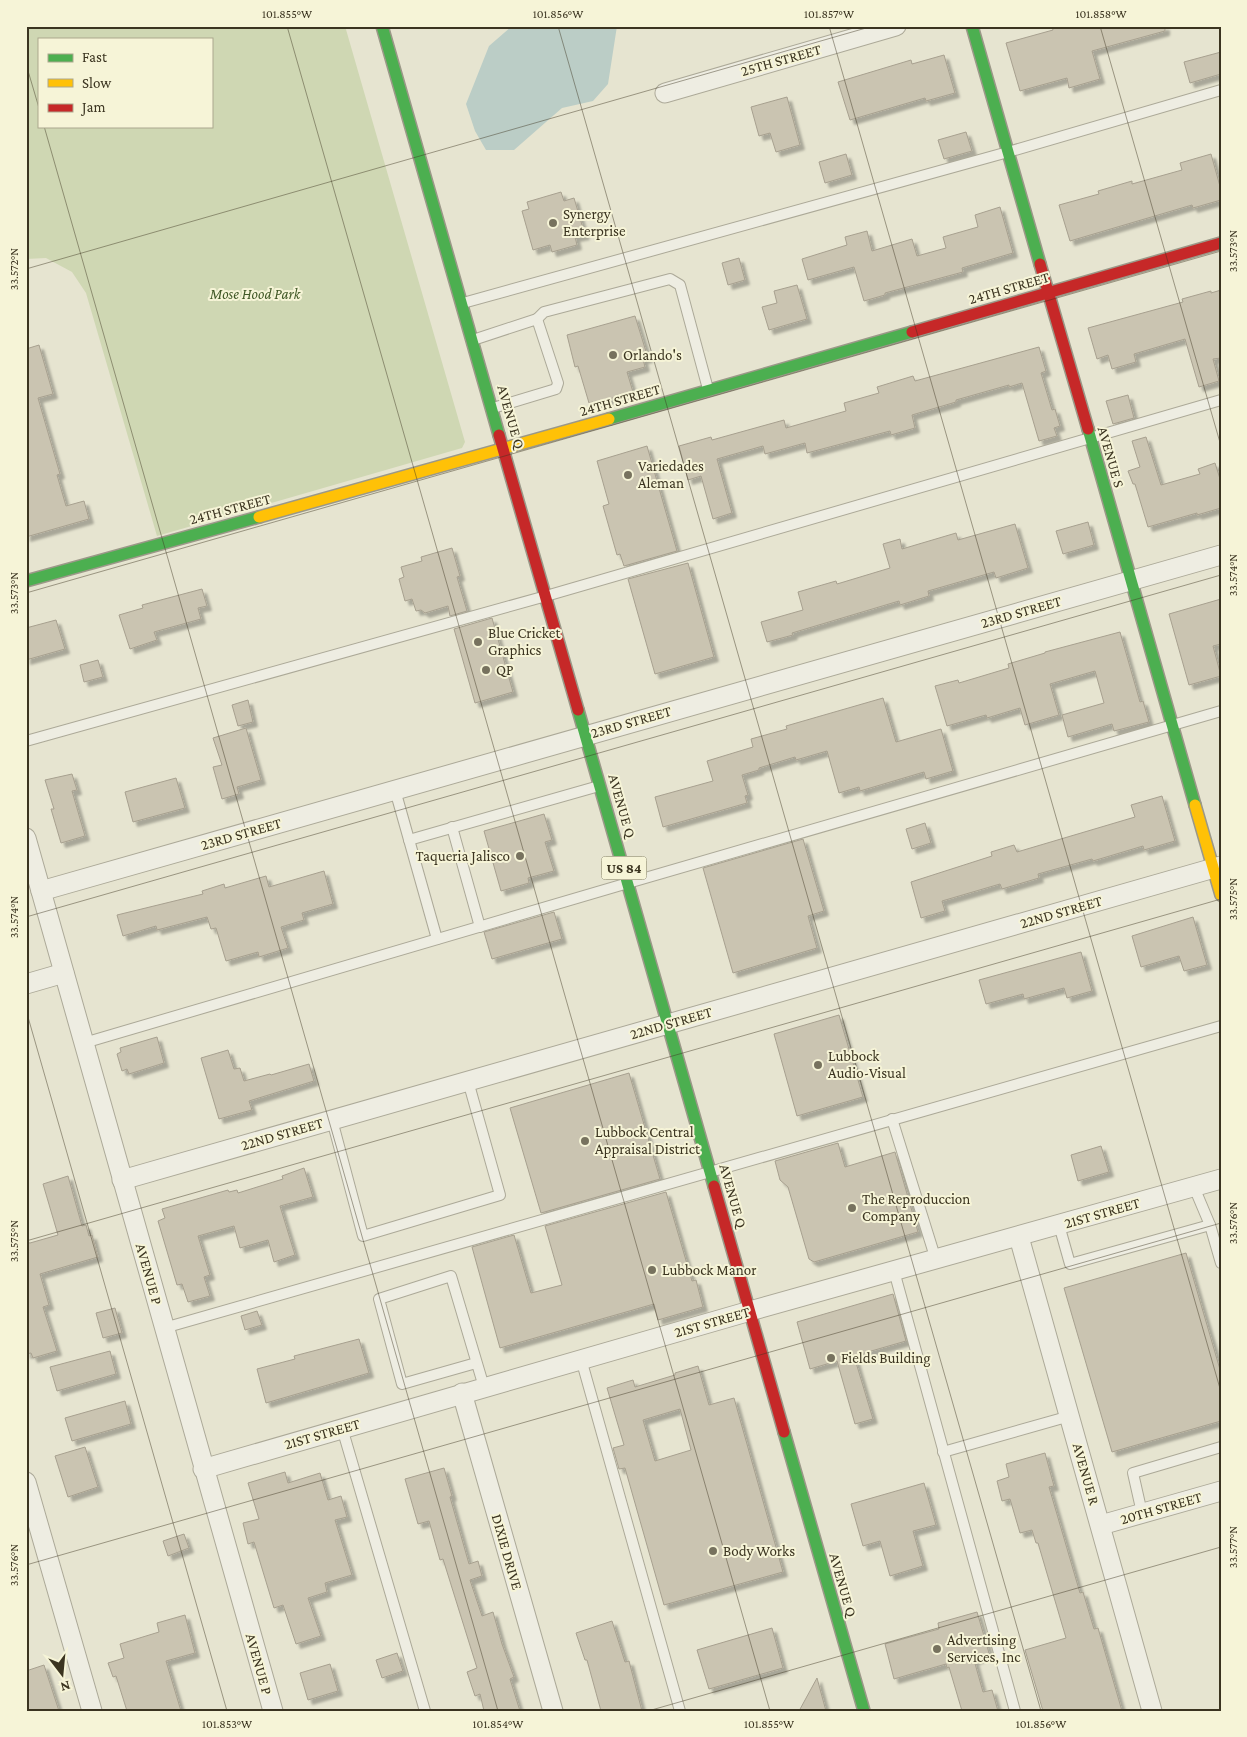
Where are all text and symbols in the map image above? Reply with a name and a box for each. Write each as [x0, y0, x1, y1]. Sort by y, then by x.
text: 101.855°W [262, 7, 312, 21]
text: 101.856°W [533, 7, 583, 21]
text: 101.857°W [804, 7, 854, 21]
text: 101.858°W [1075, 7, 1127, 21]
legend [38, 38, 212, 128]
street label: 25TH STREET [739, 41, 823, 79]
text: Fast [82, 49, 108, 65]
text: Slow [82, 75, 112, 91]
text: Jam [80, 99, 105, 116]
place label: Synergy Enterprise [563, 206, 626, 240]
marker: Synergy Enterprise [547, 217, 559, 229]
text: 33.573°N [1226, 230, 1240, 272]
text: 33.572°N [7, 248, 21, 290]
street label: 24TH STREET [967, 269, 1051, 307]
park label: Mose Hood Park [209, 286, 302, 302]
place label: Orlando's [623, 347, 682, 363]
marker: Orlando's [607, 349, 619, 361]
street label: 24TH STREET [578, 381, 662, 419]
street label: AVENUE Q [494, 383, 528, 452]
street label: AVENUE S [1095, 425, 1127, 489]
place label: Variedades Aleman [638, 458, 704, 491]
marker: Variedades Aleman [622, 469, 634, 481]
street label: 24TH STREET [188, 490, 272, 528]
text: 33.574°N [1226, 554, 1240, 596]
text: 33.573°N [7, 572, 21, 614]
street label: 23RD STREET [979, 593, 1063, 631]
place label: Blue Cricket Graphics [488, 625, 561, 659]
marker: Blue Cricket Graphics [472, 636, 484, 648]
place label: QP [496, 662, 514, 678]
marker: QP [480, 664, 492, 676]
street label: 23RD STREET [589, 703, 673, 741]
street label: AVENUE Q [605, 772, 639, 841]
street label: 23RD STREET [199, 815, 283, 853]
place label: Taqueria Jalisco [415, 848, 510, 865]
marker: Taqueria Jalisco [514, 850, 526, 862]
road number: US 84 [602, 856, 646, 880]
text: 33.575°N [1226, 878, 1240, 920]
street label: 22ND STREET [1018, 893, 1104, 931]
text: 33.574°N [7, 896, 21, 938]
street label: 22ND STREET [628, 1004, 714, 1042]
place label: Lubbock Audio-Visual [828, 1048, 906, 1081]
marker: Lubbock Audio-Visual [812, 1059, 824, 1071]
street label: 22ND STREET [239, 1115, 325, 1153]
place label: Lubbock Central Appraisal District [595, 1124, 701, 1158]
marker: Lubbock Central Appraisal District [579, 1135, 591, 1147]
street label: AVENUE Q [716, 1162, 750, 1231]
place label: The Reproduccion Company [862, 1191, 970, 1225]
street label: 21ST STREET [1062, 1195, 1142, 1231]
marker: The Reproduccion Company [846, 1202, 858, 1214]
text: 33.576°N [1226, 1202, 1240, 1244]
text: 33.575°N [7, 1220, 21, 1262]
street label: AVENUE P [133, 1241, 165, 1307]
place label: Lubbock Manor [662, 1262, 757, 1278]
marker: Lubbock Manor [646, 1264, 658, 1276]
street label: 21ST STREET [672, 1304, 752, 1340]
place label: Fields Building [841, 1350, 931, 1367]
marker: Fields Building [825, 1352, 837, 1364]
street label: 21ST STREET [282, 1416, 362, 1452]
street label: AVENUE R [1070, 1441, 1103, 1508]
street label: 20TH STREET [1118, 1489, 1204, 1527]
street label: DIXIE DRIVE [489, 1512, 525, 1592]
text: 33.577°N [1226, 1526, 1240, 1568]
place label: Body Works [723, 1543, 795, 1560]
text: 33.576°N [7, 1544, 21, 1586]
marker: Body Works [707, 1545, 719, 1557]
street label: AVENUE Q [826, 1551, 860, 1620]
street label: AVENUE P [243, 1631, 275, 1697]
place label: Advertising Services, Inc [947, 1632, 1021, 1665]
marker: Advertising Services, Inc [931, 1643, 943, 1655]
north arrow [38, 1650, 88, 1700]
text: N [58, 1677, 72, 1696]
text: 101.853°W [202, 1717, 252, 1731]
text: 101.854°W [473, 1717, 523, 1731]
text: 101.855°W [744, 1717, 794, 1731]
text: 101.856°W [1016, 1717, 1066, 1731]

